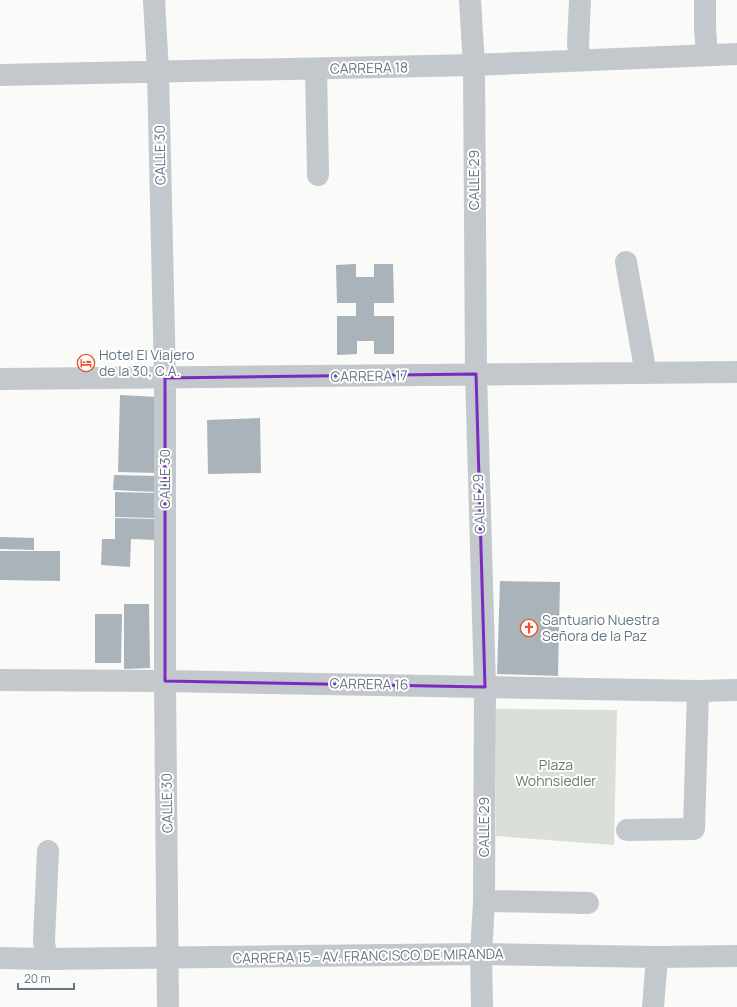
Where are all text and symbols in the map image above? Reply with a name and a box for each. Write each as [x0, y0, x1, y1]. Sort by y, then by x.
street label: CARRERA 18 [330, 57, 408, 78]
street label: CALLE 30 [149, 125, 170, 185]
street label: CALLE 29 [464, 150, 483, 210]
place label: Hotel El Viajero de la 30, C.A. [99, 345, 195, 380]
hotel icon: Hotel El Viajero de la 30, C.A. [76, 353, 96, 373]
street label: CARRERA 17 [330, 365, 408, 386]
street label: CALLE 30 [155, 449, 174, 509]
street label: CALLE 29 [468, 474, 489, 535]
place label: Santuario Nuestra Señora de la Paz [542, 610, 659, 645]
church icon: Santuario Nuestra Señora de la Paz [519, 618, 539, 638]
street label: CARRERA 16 [329, 673, 409, 694]
park label: Plaza Wohnsiedler [516, 755, 596, 790]
street label: CALLE 30 [156, 773, 177, 833]
street label: CALLE 29 [474, 797, 493, 857]
street label: CARRERA 15 - AV. FRANCISCO DE MIRANDA [232, 944, 504, 967]
scale bar [18, 965, 74, 991]
text: 20 m [24, 970, 51, 987]

